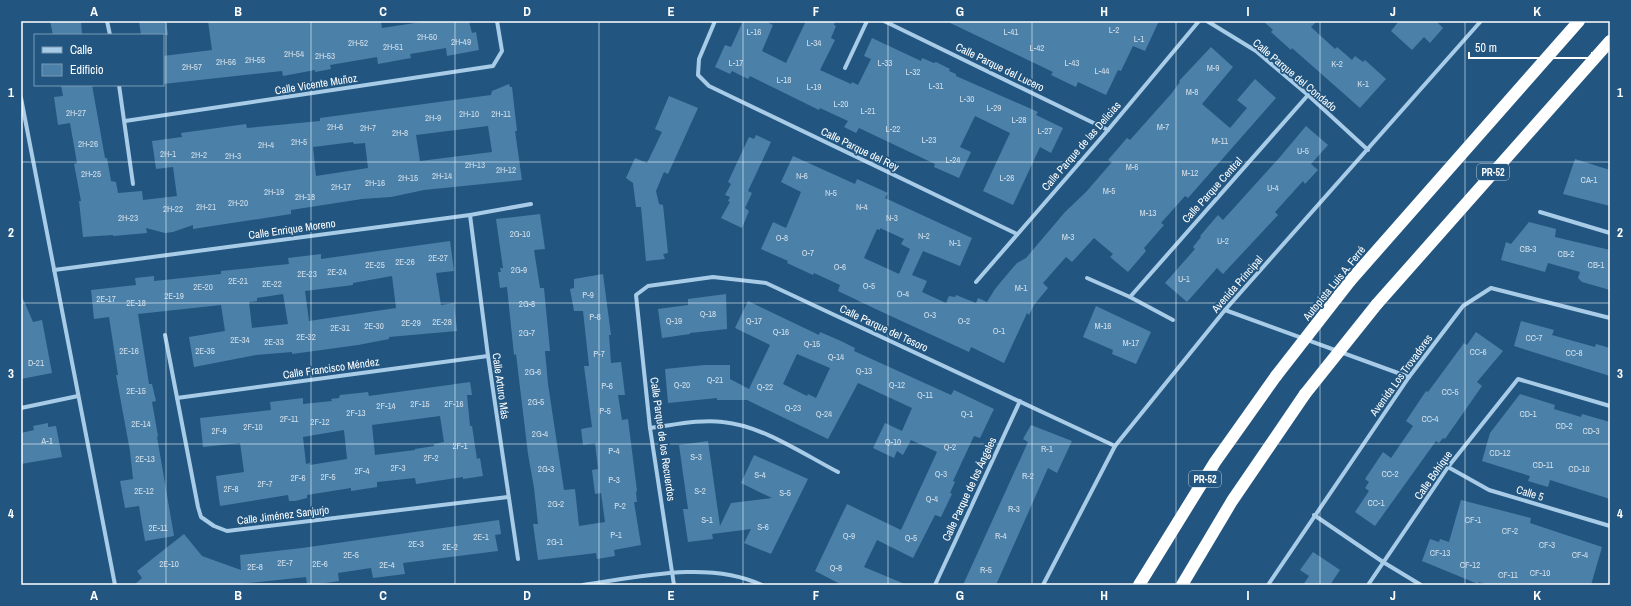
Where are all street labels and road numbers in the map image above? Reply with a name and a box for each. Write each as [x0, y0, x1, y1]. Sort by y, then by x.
street label: Calle Parque del Condado [1250, 36, 1340, 114]
street label: Calle Parque del Lucero [953, 39, 1047, 95]
street label: Calle Vicente Muñoz [274, 71, 359, 97]
street label: Calle Parque de las Delicias [1038, 98, 1124, 194]
street label: Calle Parque del Rey [819, 124, 902, 174]
street label: Calle Parque Central [1179, 154, 1245, 226]
road number: PR-52 [1477, 164, 1509, 180]
street label: Calle Enrique Moreno [248, 216, 336, 242]
street label: Autopista Luis A. Ferré [1299, 243, 1368, 324]
street label: Avenida Principal [1208, 253, 1266, 316]
street label: Calle Parque del Tesoro [837, 301, 931, 355]
street label: Avenida Los Trovadores [1366, 331, 1436, 419]
street label: Calle Arturo Más [489, 352, 513, 420]
street label: Calle Francisco Méndez [282, 354, 381, 382]
street label: Calle Parque de los Recuerdos [647, 376, 679, 502]
street label: Calle Parque de los Ángeles [939, 434, 999, 543]
street label: Calle Bohíque [1411, 448, 1455, 502]
road number: PR-52 [1189, 471, 1221, 487]
street label: Calle 5 [1515, 482, 1545, 504]
street label: Calle Jiménez Sanjurjo [236, 502, 330, 528]

